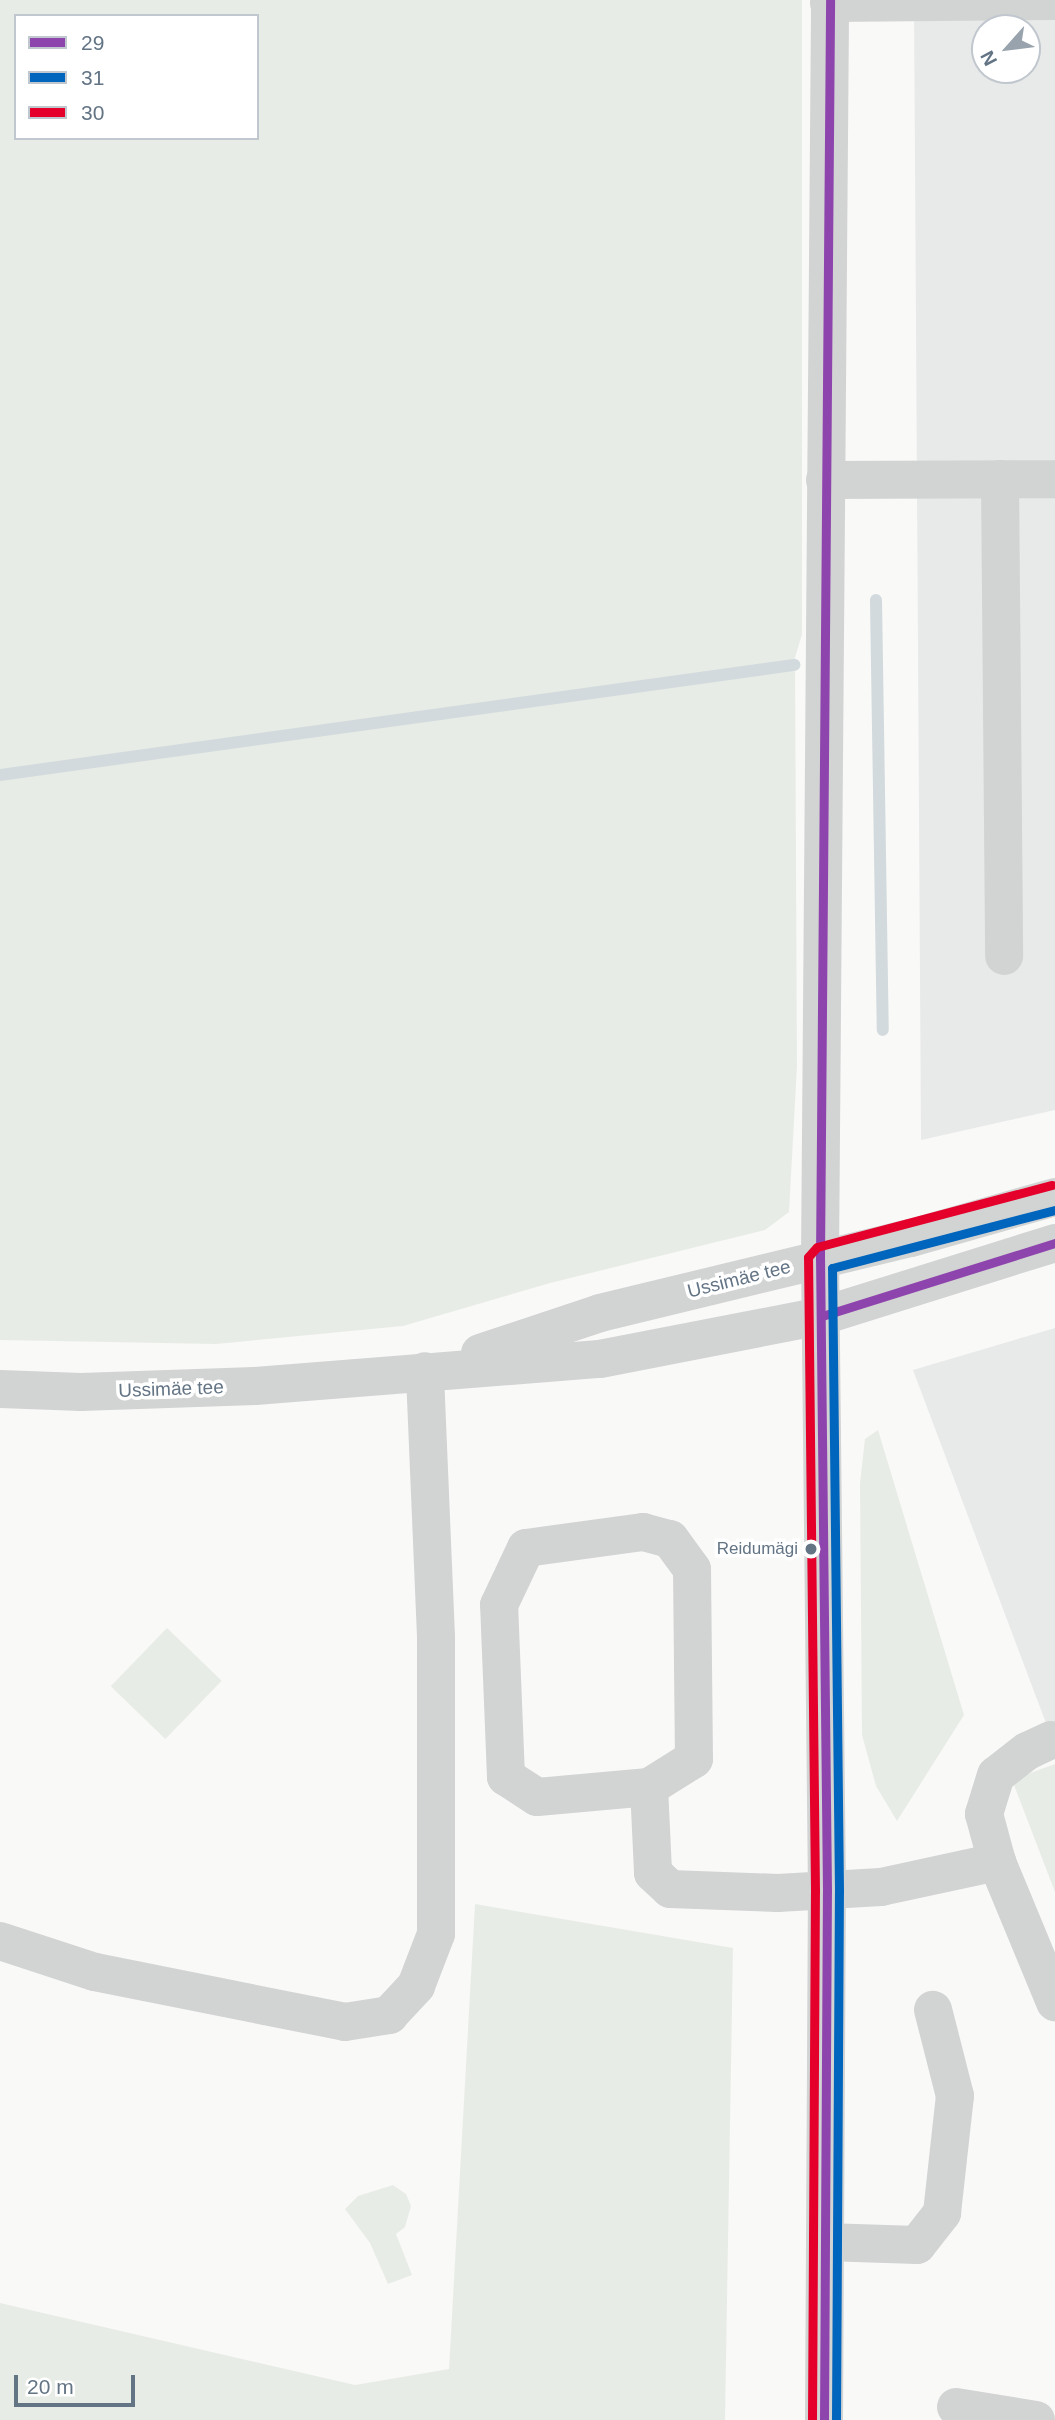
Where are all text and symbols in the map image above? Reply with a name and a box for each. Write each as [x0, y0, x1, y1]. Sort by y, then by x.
legend [14, 14, 259, 140]
north arrow [971, 14, 1041, 84]
text: 29 [81, 31, 104, 54]
text: N [976, 47, 1001, 69]
text: 31 [81, 66, 104, 89]
text: 30 [81, 101, 104, 124]
street label: Ussimäe tee [685, 1255, 793, 1303]
street label: Ussimäe tee [118, 1376, 224, 1402]
place label: Reidumägi [717, 1539, 798, 1559]
marker: Reidumägi [804, 1542, 818, 1556]
scale bar [18, 2360, 138, 2404]
text: 20 m [27, 2375, 74, 2398]

